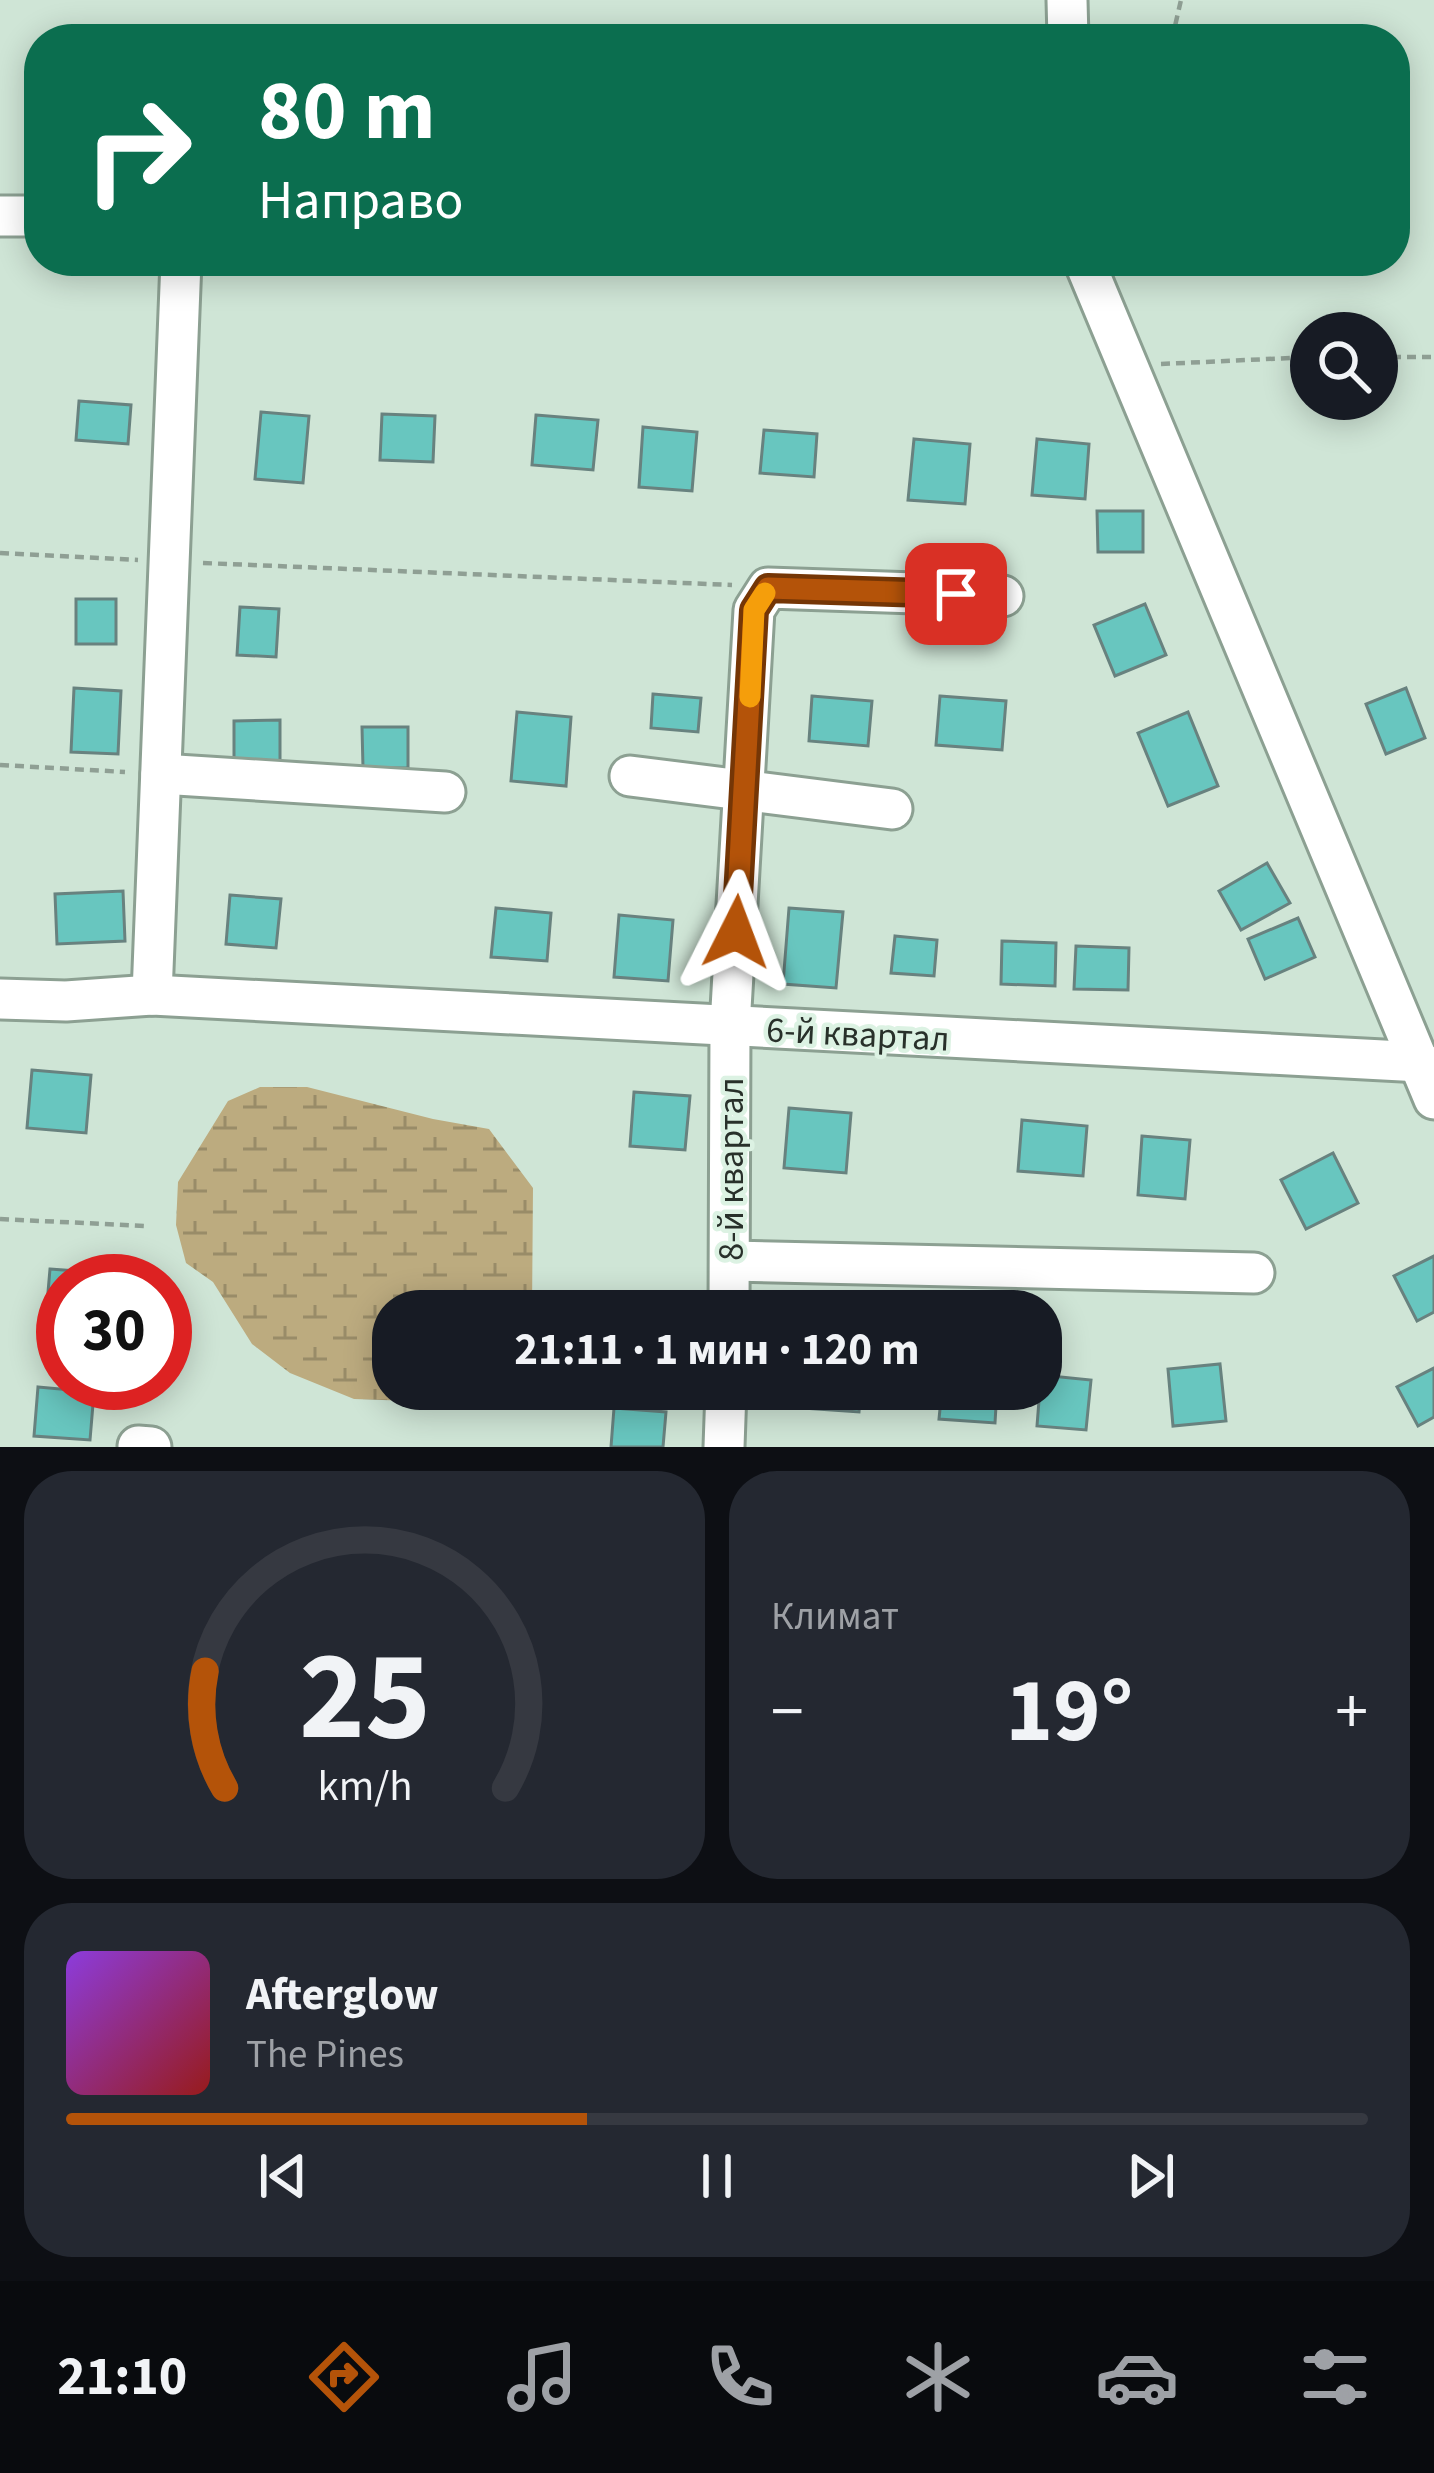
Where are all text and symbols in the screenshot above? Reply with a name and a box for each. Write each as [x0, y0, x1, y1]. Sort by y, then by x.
text: 80 m [258, 52, 436, 172]
icon: right [60, 72, 216, 228]
text: Направо [258, 163, 463, 240]
map controls [1290, 312, 1398, 420]
button: search [1290, 312, 1398, 420]
pin [905, 543, 1007, 645]
icon: arrive [923, 561, 989, 627]
position arrow [673, 869, 799, 995]
street label: 6-й квартал [765, 1004, 951, 1065]
street label: 8-й квартал [706, 1077, 757, 1261]
speed limit sign: 30 [36, 1254, 192, 1410]
text: 21:11 · 1 мин · 120 m [514, 1318, 920, 1382]
text: Климат [771, 1589, 899, 1645]
text: 25 [299, 1609, 430, 1787]
text: 19° [1006, 1648, 1133, 1776]
text: − [771, 1665, 804, 1759]
text: + [1335, 1665, 1368, 1759]
text: km/h [317, 1756, 412, 1817]
text: Afterglow [246, 1963, 439, 2027]
text: The Pines [246, 2027, 404, 2083]
icon: previous [250, 2143, 316, 2209]
icon: pause [684, 2143, 750, 2209]
icon: next [1118, 2143, 1184, 2209]
icon: directions [302, 2335, 386, 2419]
icon: music [500, 2335, 584, 2419]
icon: phone [698, 2335, 782, 2419]
icon: climate [896, 2335, 980, 2419]
icon: car [1095, 2335, 1179, 2419]
icon: filters [1293, 2335, 1377, 2419]
text: 21:10 [57, 2339, 187, 2416]

